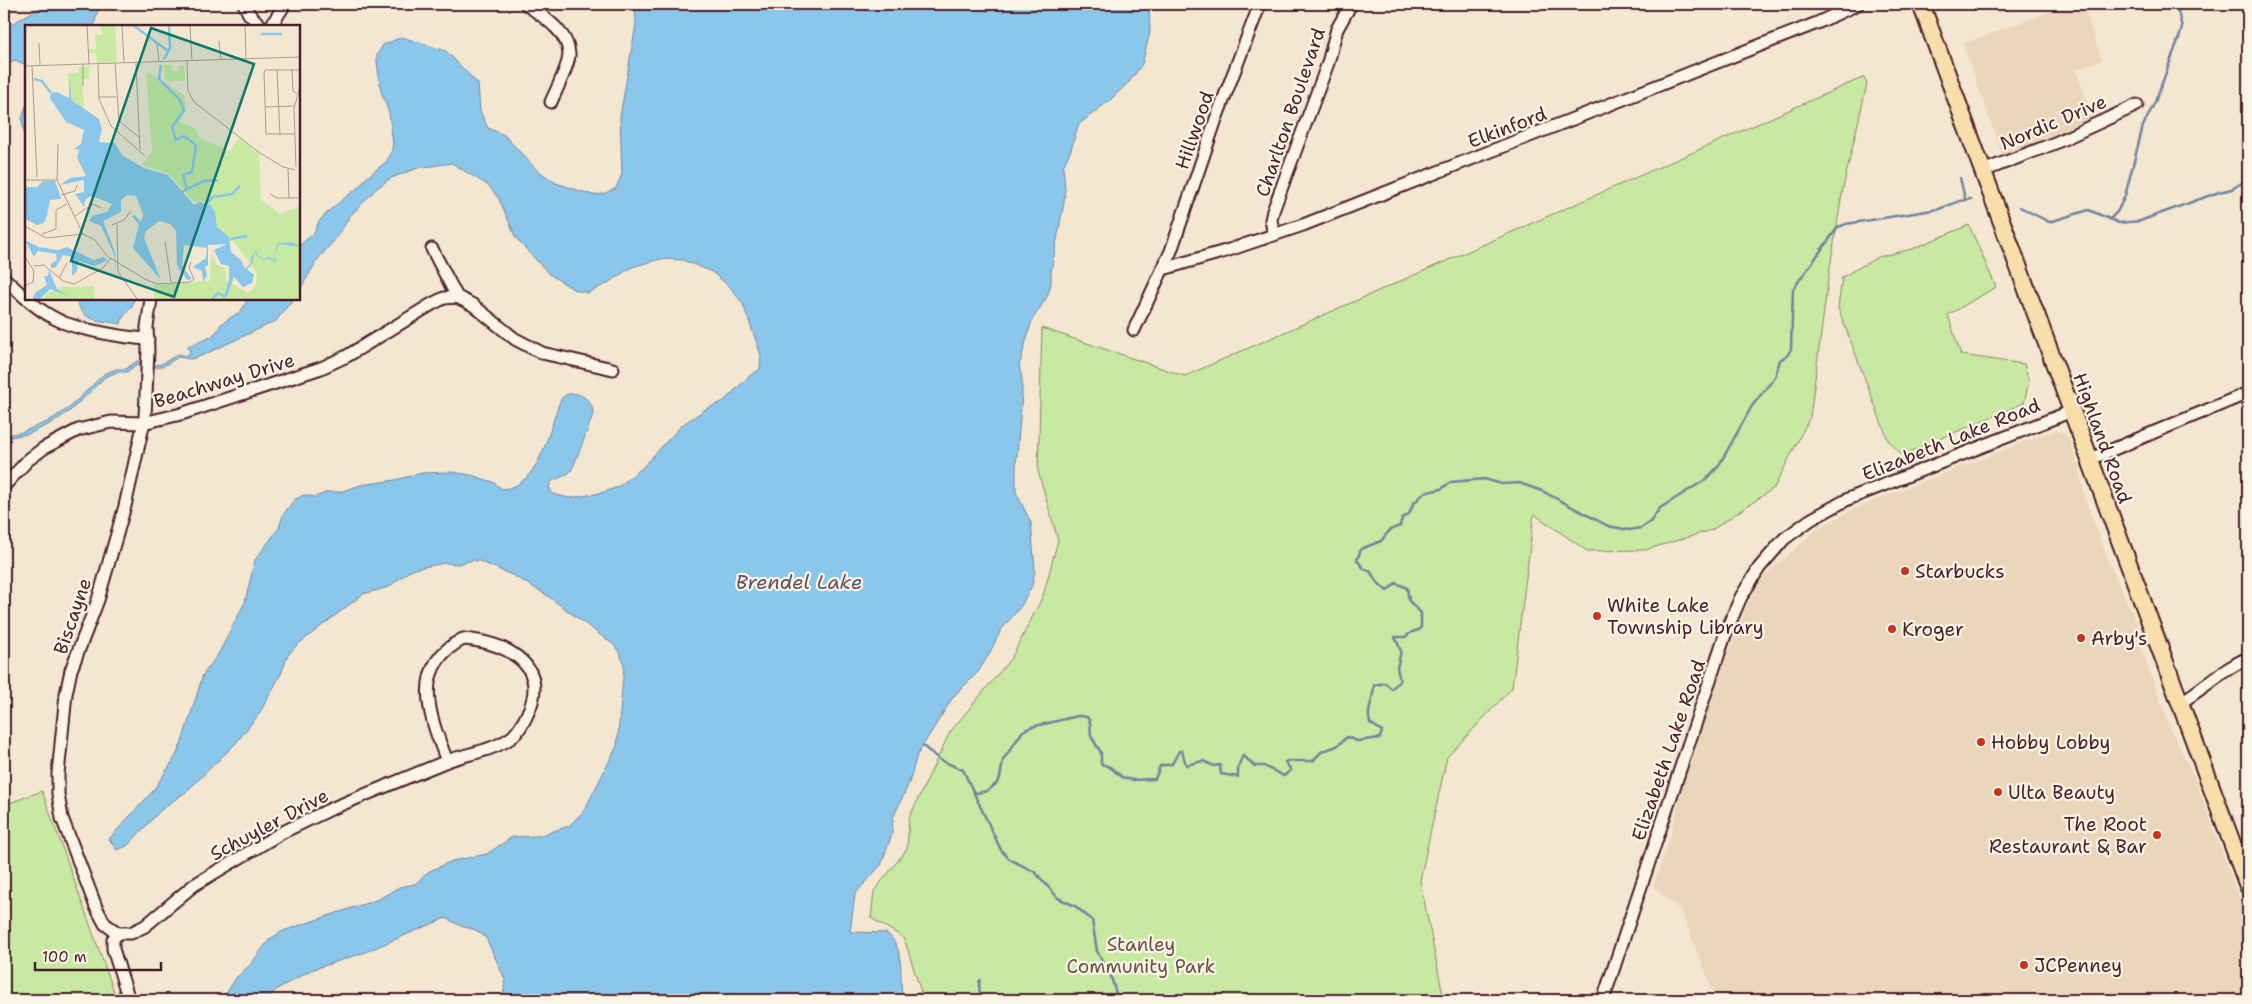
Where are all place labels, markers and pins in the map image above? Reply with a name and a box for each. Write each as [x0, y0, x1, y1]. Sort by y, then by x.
place label: Starbucks [1915, 559, 2005, 584]
marker: Starbucks [1899, 565, 1911, 577]
place label: White Lake Township Library [1607, 593, 1764, 640]
marker: White Lake Township Library [1591, 610, 1603, 622]
place label: Kroger [1902, 617, 1964, 642]
marker: Kroger [1886, 623, 1898, 635]
place label: Arby's [2091, 626, 2147, 651]
marker: Arby's [2075, 632, 2087, 644]
place label: Hobby Lobby [1991, 730, 2111, 755]
marker: Hobby Lobby [1975, 736, 1987, 748]
place label: Ulta Beauty [2008, 780, 2115, 805]
marker: Ulta Beauty [1992, 786, 2004, 798]
place label: The Root Restaurant & Bar [1989, 812, 2147, 859]
marker: The Root Restaurant & Bar [2151, 829, 2163, 841]
place label: JCPenney [2034, 953, 2122, 978]
marker: JCPenney [2018, 959, 2030, 971]

